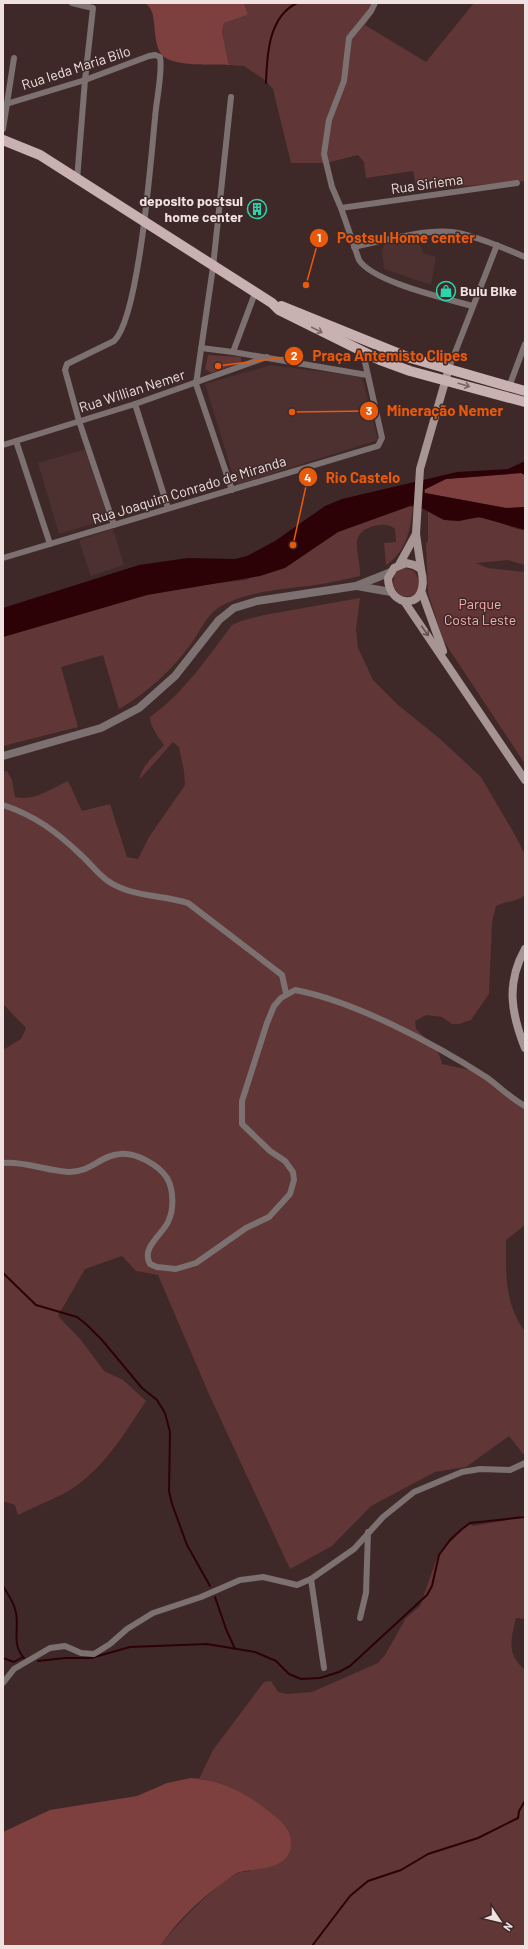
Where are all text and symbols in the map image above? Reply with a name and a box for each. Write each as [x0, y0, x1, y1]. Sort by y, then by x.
street label: Rua Ieda Maria Bilo [19, 42, 133, 93]
street label: Rua Siriema [390, 170, 464, 197]
place label: deposito postsul home center [139, 192, 244, 225]
building icon: deposito postsul home center [246, 198, 268, 220]
callout: Postsul Home center [309, 224, 483, 251]
text: Postsul Home center [337, 228, 475, 246]
text: 1 [317, 230, 321, 244]
shop icon: Buiu Bike [435, 280, 457, 302]
place label: Buiu Bike [460, 282, 517, 299]
one-way arrow [311, 326, 323, 334]
callout: Praça Antemisto Clipes [284, 343, 476, 370]
text: Praça Antemisto Clipes [312, 346, 468, 364]
text: 2 [291, 348, 298, 362]
street label: Rua Willian Nemer [77, 365, 187, 416]
one-way arrow [457, 382, 470, 390]
callout: Mineração Nemer [359, 397, 512, 424]
text: Mineração Nemer [387, 401, 503, 419]
text: 3 [366, 403, 372, 417]
street label: Rua Joaquim Conrado de Miranda [90, 452, 288, 527]
callout: Rio Castelo [298, 464, 408, 491]
text: Rio Castelo [326, 468, 400, 486]
text: 4 [304, 470, 312, 484]
park label: Parque Costa Leste [444, 595, 516, 628]
one-way arrow [421, 625, 429, 636]
north arrow [480, 1901, 520, 1941]
text: N [501, 1920, 516, 1934]

